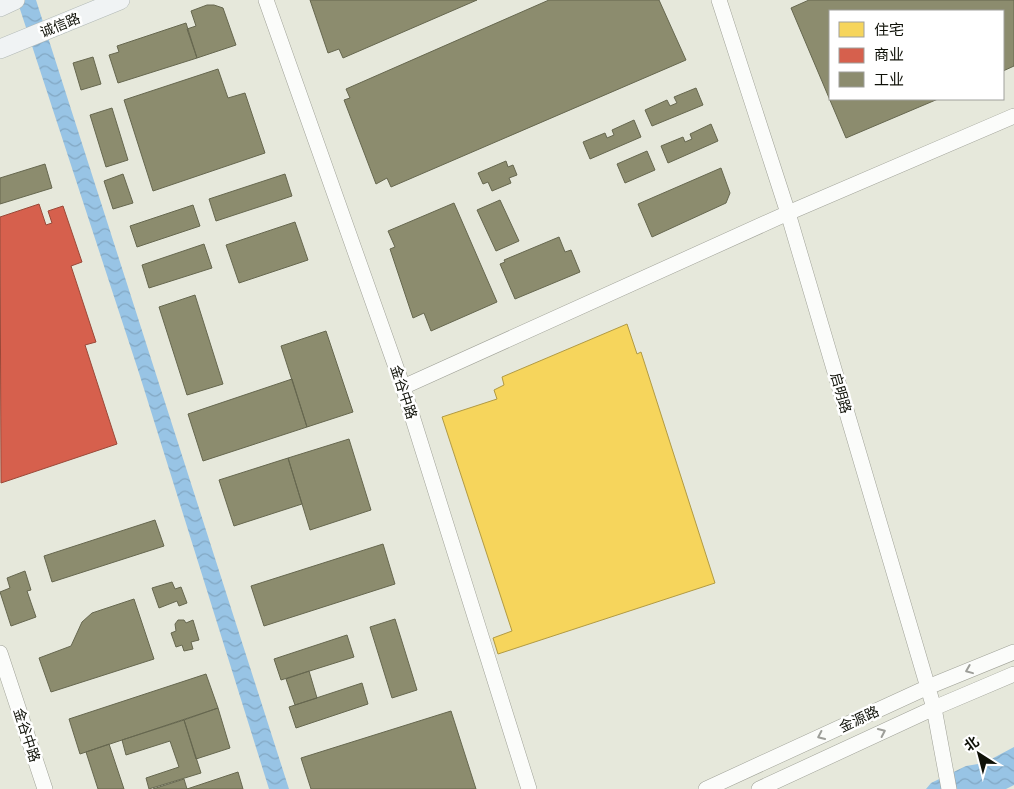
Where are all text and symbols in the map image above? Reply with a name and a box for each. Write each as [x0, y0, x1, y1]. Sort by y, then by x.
street label: 诚信路 [37, 8, 83, 41]
legend [829, 10, 1004, 100]
text: 住宅 [874, 19, 904, 40]
text: 商业 [874, 44, 904, 65]
text: 工业 [874, 69, 904, 90]
street label: 金谷中路 [387, 362, 422, 421]
street label: 启明路 [827, 370, 856, 416]
one-way arrow [965, 664, 974, 675]
street label: 金源路 [836, 701, 882, 736]
street label: 金谷中路 [10, 705, 45, 764]
one-way arrow [877, 727, 886, 738]
north arrow [954, 729, 1004, 779]
one-way arrow [817, 730, 826, 741]
text: 北 [960, 731, 982, 755]

